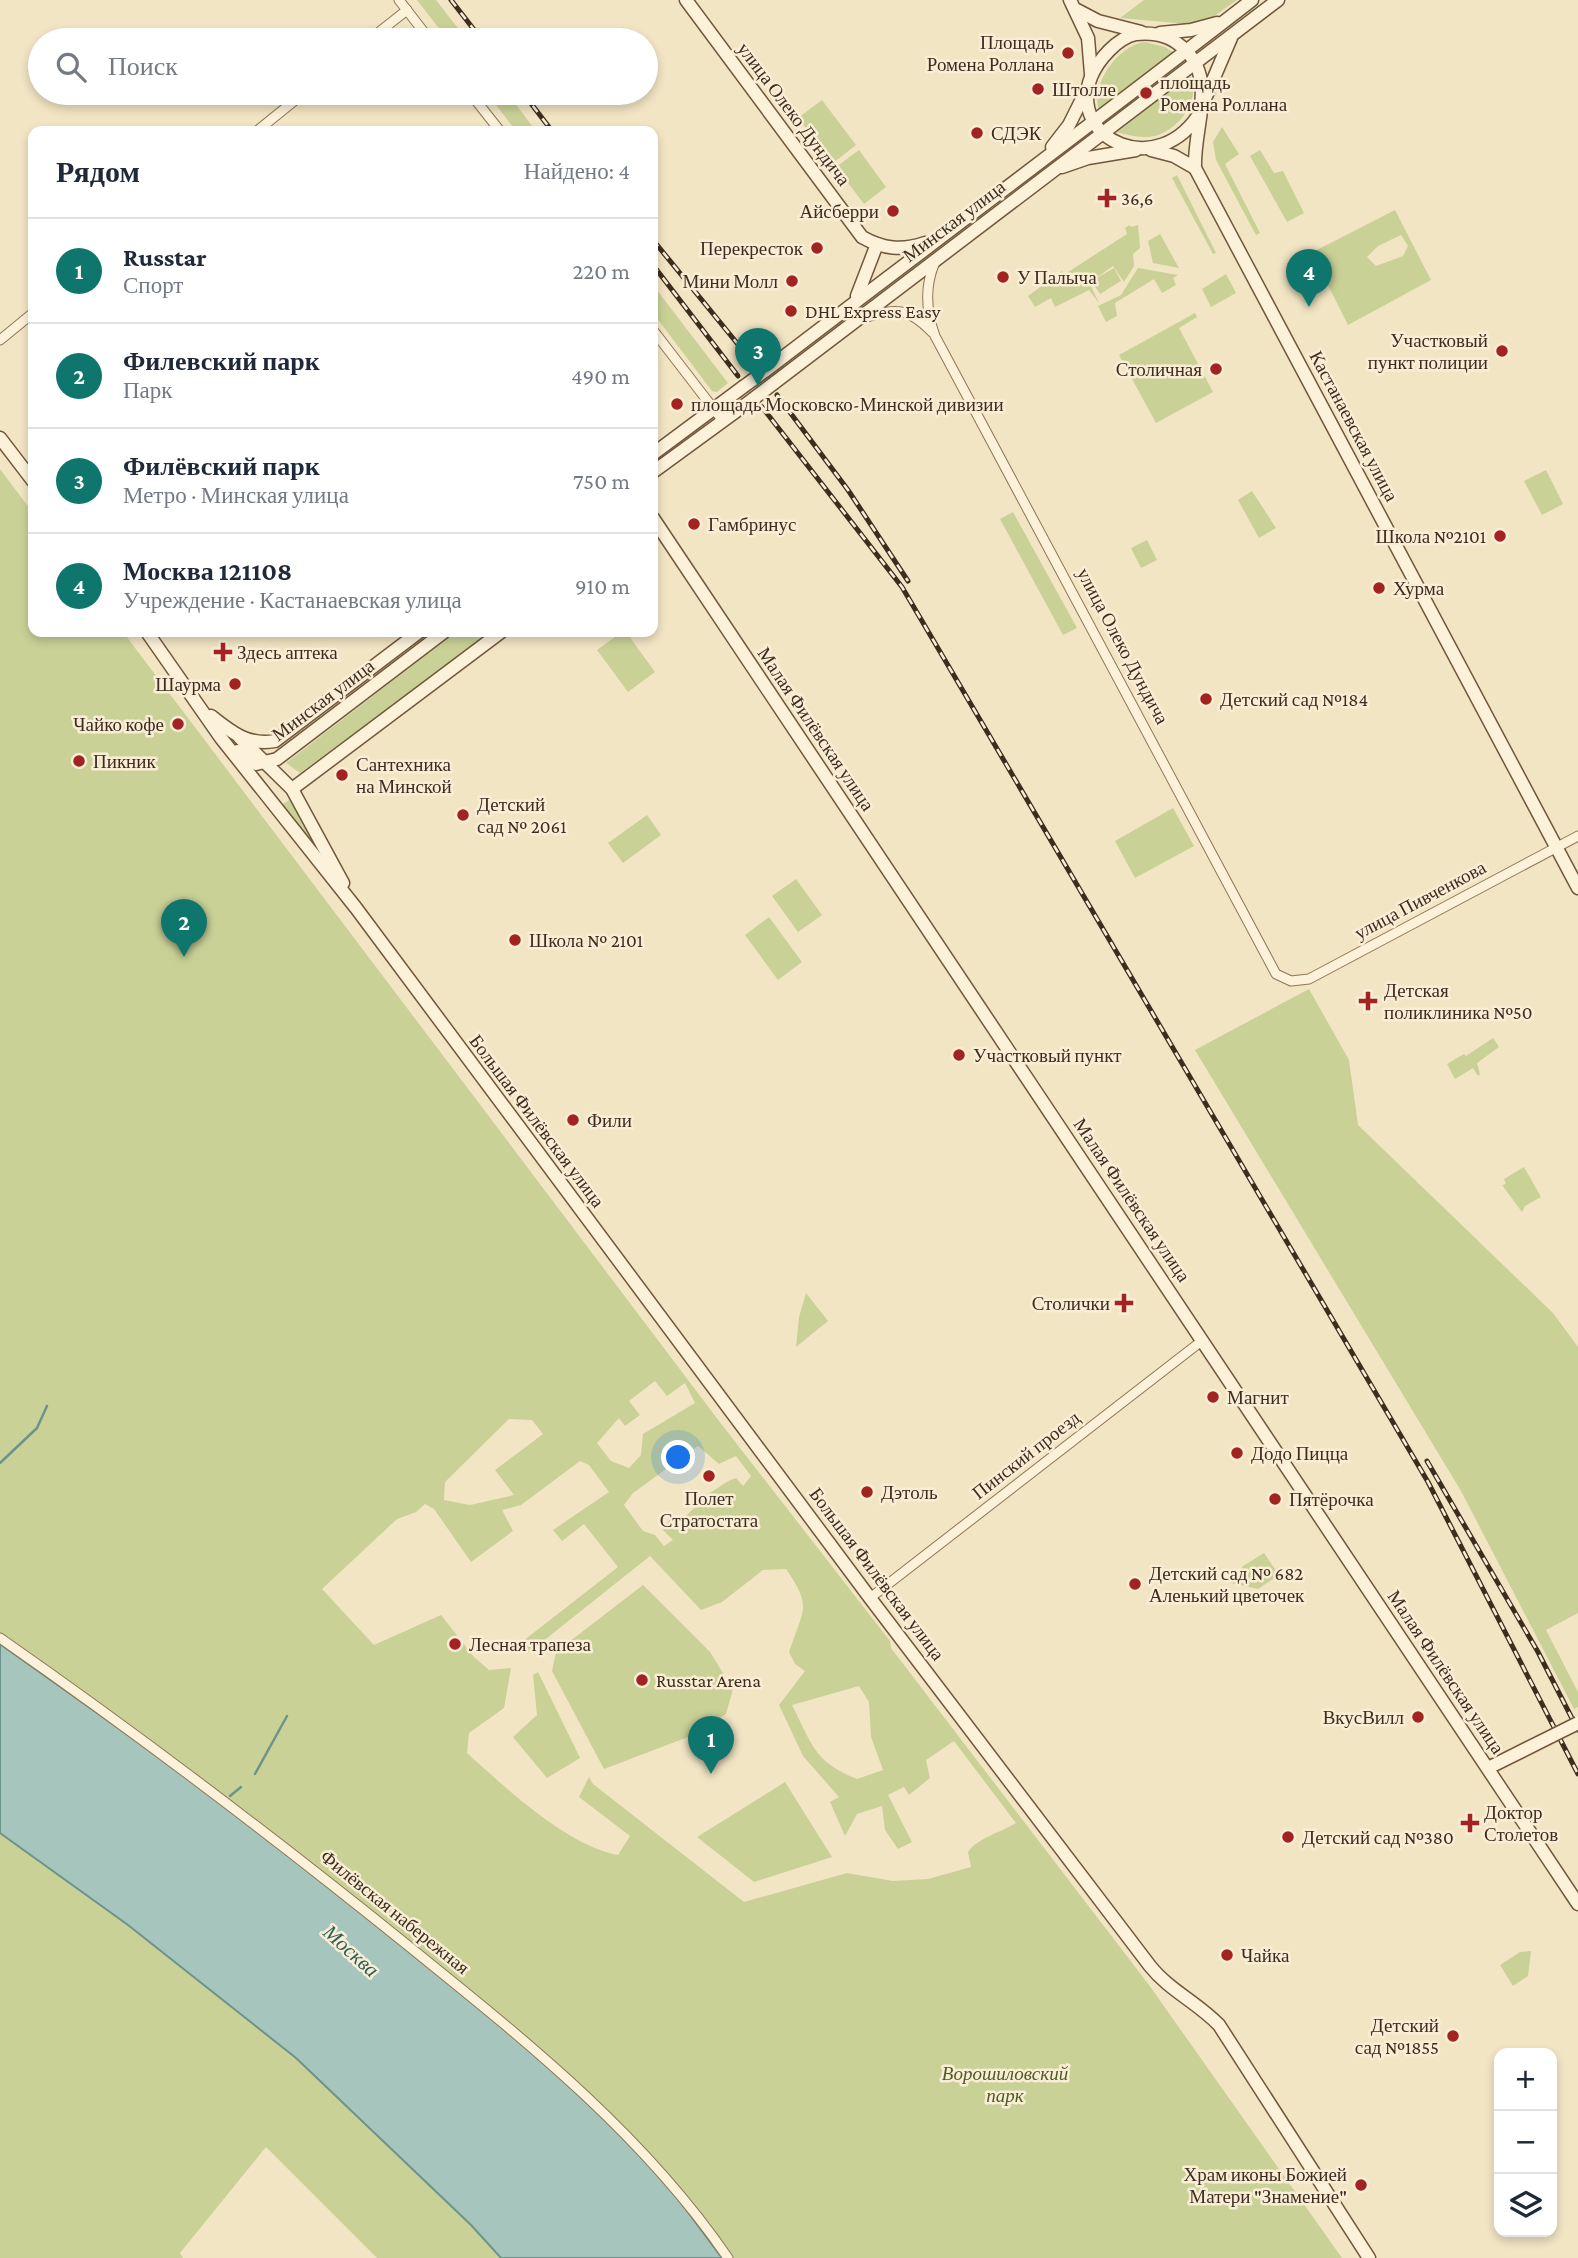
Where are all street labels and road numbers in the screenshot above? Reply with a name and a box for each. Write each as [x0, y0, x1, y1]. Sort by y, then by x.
street label: улица Олеко Дундича [733, 38, 855, 190]
street label: Минская улица [899, 175, 1010, 266]
street label: Кастанаевская улица [1305, 347, 1403, 505]
street label: улица Олеко Дундича [1073, 564, 1173, 728]
street label: Малая Филёвская улица [753, 643, 879, 815]
street label: Минская улица [268, 654, 379, 745]
street label: улица Пивченкова [1351, 856, 1490, 943]
street label: Большая Филёвская улица [465, 1031, 609, 1212]
street label: Малая Филёвская улица [1069, 1114, 1195, 1286]
street label: Пинский проезд [968, 1406, 1084, 1503]
street label: Большая Филёвская улица [805, 1484, 949, 1665]
street label: Малая Филёвская улица [1383, 1586, 1509, 1758]
street label: Филёвская набережная [317, 1846, 474, 1979]

